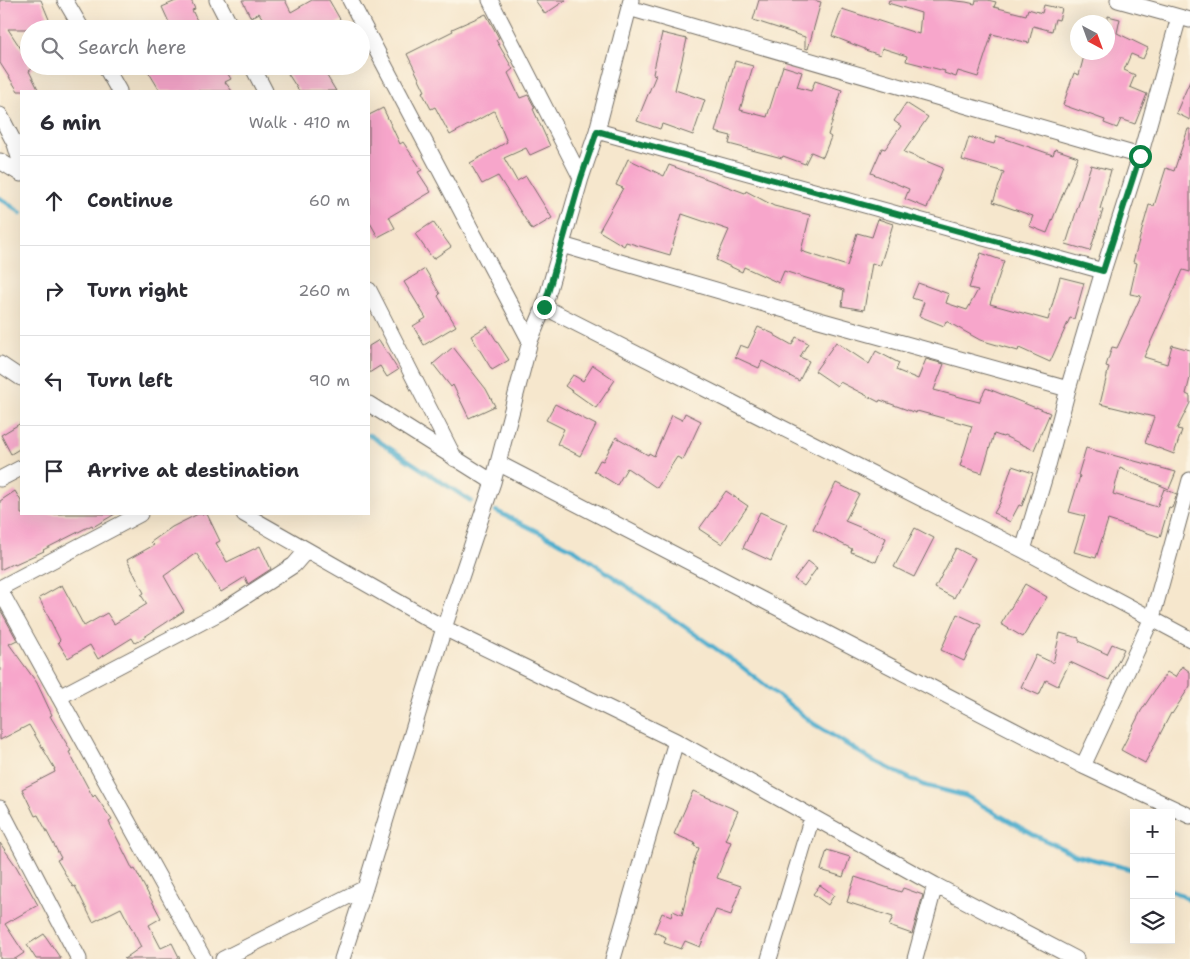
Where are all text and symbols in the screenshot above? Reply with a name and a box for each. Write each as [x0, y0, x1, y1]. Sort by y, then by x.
north arrow [1070, 15, 1115, 60]
search box [20, 20, 370, 75]
icon: search [38, 34, 66, 62]
text: Search here [78, 35, 187, 60]
text: 6 min [40, 109, 101, 137]
text: Walk · 410 m [249, 112, 350, 133]
route start [1129, 145, 1152, 168]
icon: ahead [40, 187, 68, 215]
text: Continue [87, 188, 173, 213]
text: 60 m [309, 190, 350, 211]
icon: right [40, 277, 68, 305]
text: Turn right [87, 278, 188, 303]
text: 260 m [298, 280, 350, 301]
route end [533, 296, 556, 319]
icon: left [40, 367, 68, 395]
text: Turn left [87, 368, 173, 393]
text: 90 m [309, 370, 350, 391]
icon: arrive [40, 457, 68, 485]
text: Arrive at destination [87, 458, 299, 483]
map controls [1130, 809, 1175, 944]
button: + [1130, 809, 1175, 854]
button: − [1130, 854, 1175, 899]
button: layers [1130, 899, 1175, 944]

